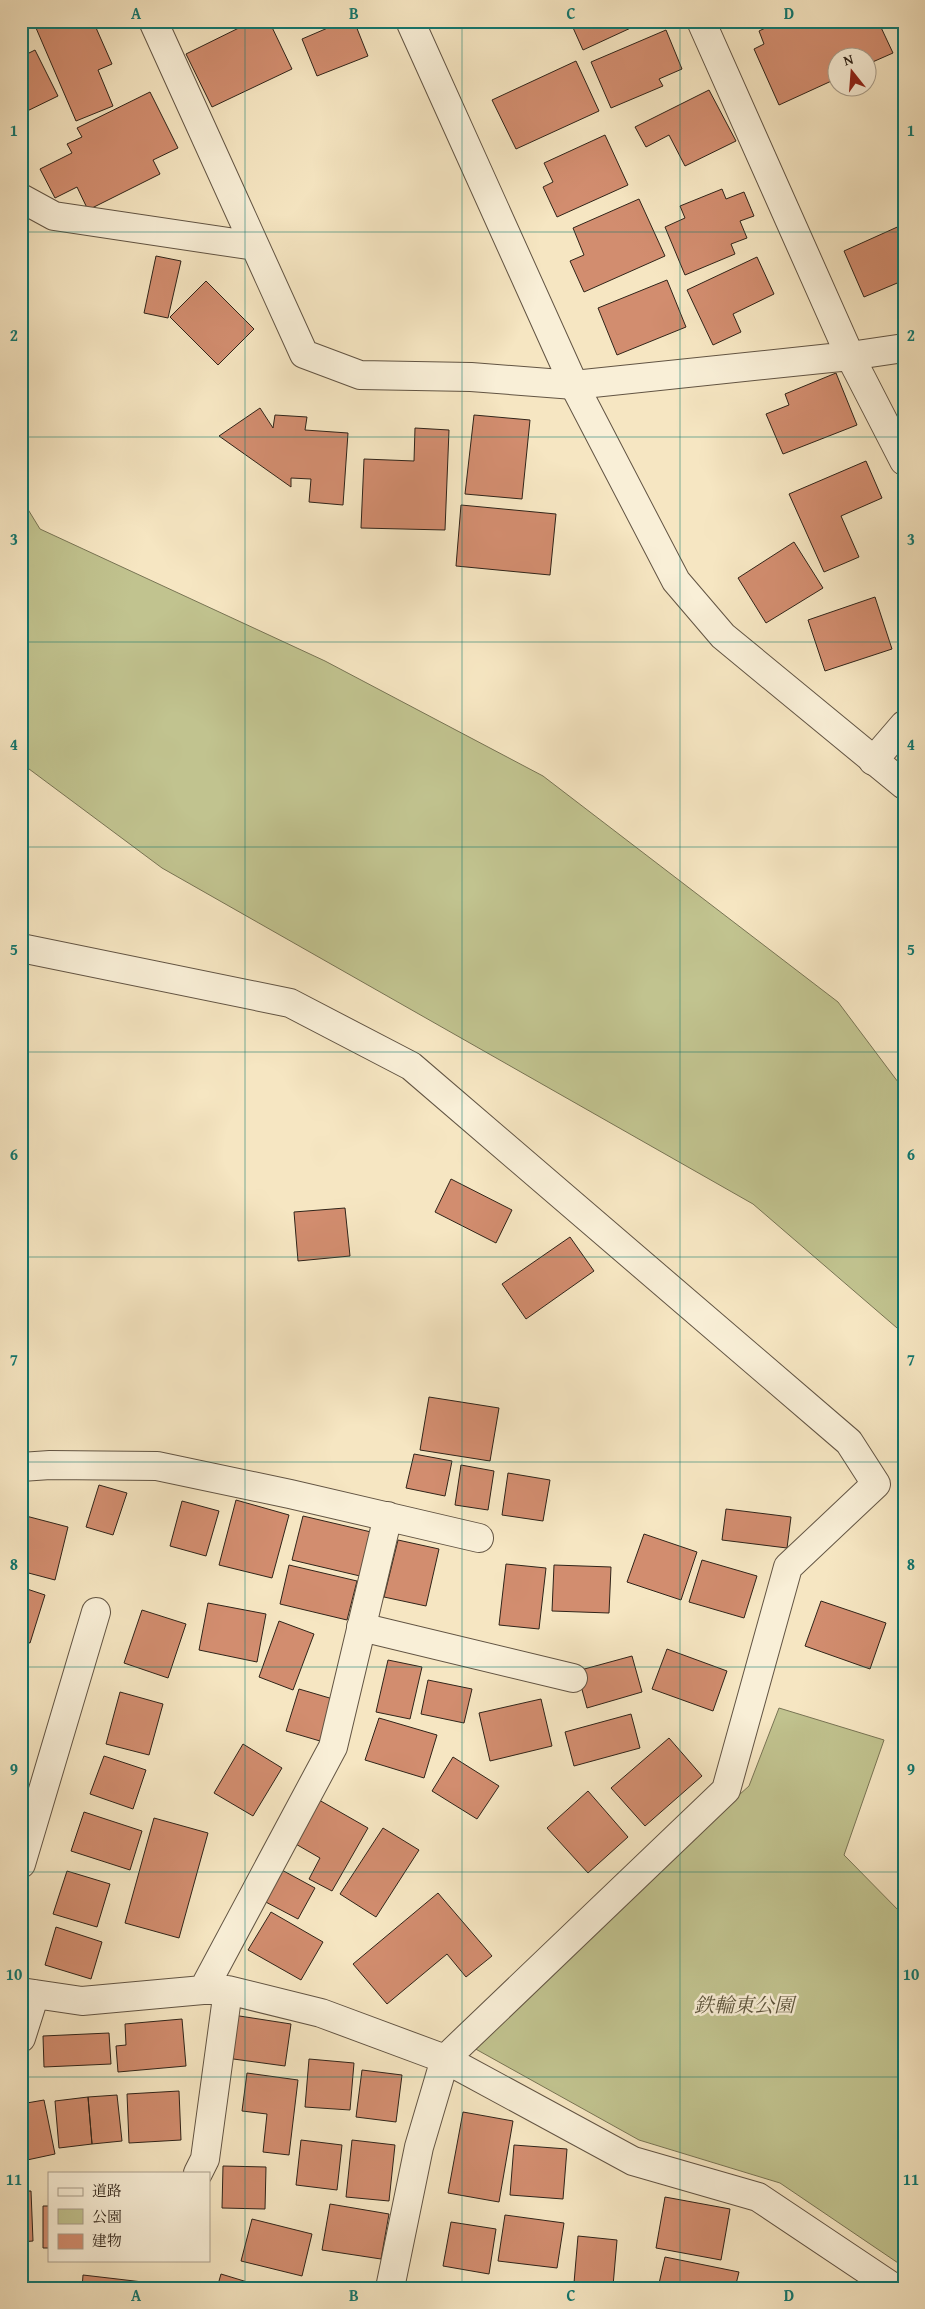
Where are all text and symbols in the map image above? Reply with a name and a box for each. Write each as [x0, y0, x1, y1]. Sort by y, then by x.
text: A [131, 1, 142, 25]
text: B [349, 1, 359, 25]
text: C [566, 1, 576, 25]
text: D [784, 1, 794, 25]
north arrow [828, 48, 878, 98]
text: N [841, 48, 856, 70]
text: 1 [10, 118, 18, 142]
text: 1 [907, 118, 915, 142]
text: 2 [10, 323, 18, 347]
text: 2 [907, 323, 915, 347]
text: 3 [10, 527, 18, 551]
text: 3 [907, 527, 915, 551]
text: 4 [10, 732, 18, 756]
text: 4 [907, 732, 915, 756]
text: 5 [10, 937, 18, 961]
text: 5 [907, 937, 915, 961]
text: 6 [10, 1142, 18, 1166]
text: 6 [907, 1142, 915, 1166]
text: 7 [10, 1347, 18, 1371]
text: 7 [907, 1347, 915, 1371]
text: 8 [10, 1552, 18, 1576]
text: 8 [907, 1552, 915, 1576]
text: 9 [10, 1757, 18, 1781]
text: 9 [907, 1757, 915, 1781]
text: 10 [6, 1962, 22, 1986]
text: 10 [903, 1962, 919, 1986]
park label: 鉄輪東公園 [694, 1990, 797, 2019]
text: 11 [6, 2167, 22, 2191]
text: 11 [903, 2167, 919, 2191]
legend [48, 2172, 210, 2262]
text: 道路 [92, 2180, 122, 2201]
text: 公園 [92, 2206, 122, 2227]
text: 建物 [92, 2230, 122, 2251]
text: A [131, 2283, 142, 2307]
text: B [349, 2283, 359, 2307]
text: C [566, 2283, 576, 2307]
text: D [784, 2283, 794, 2307]

